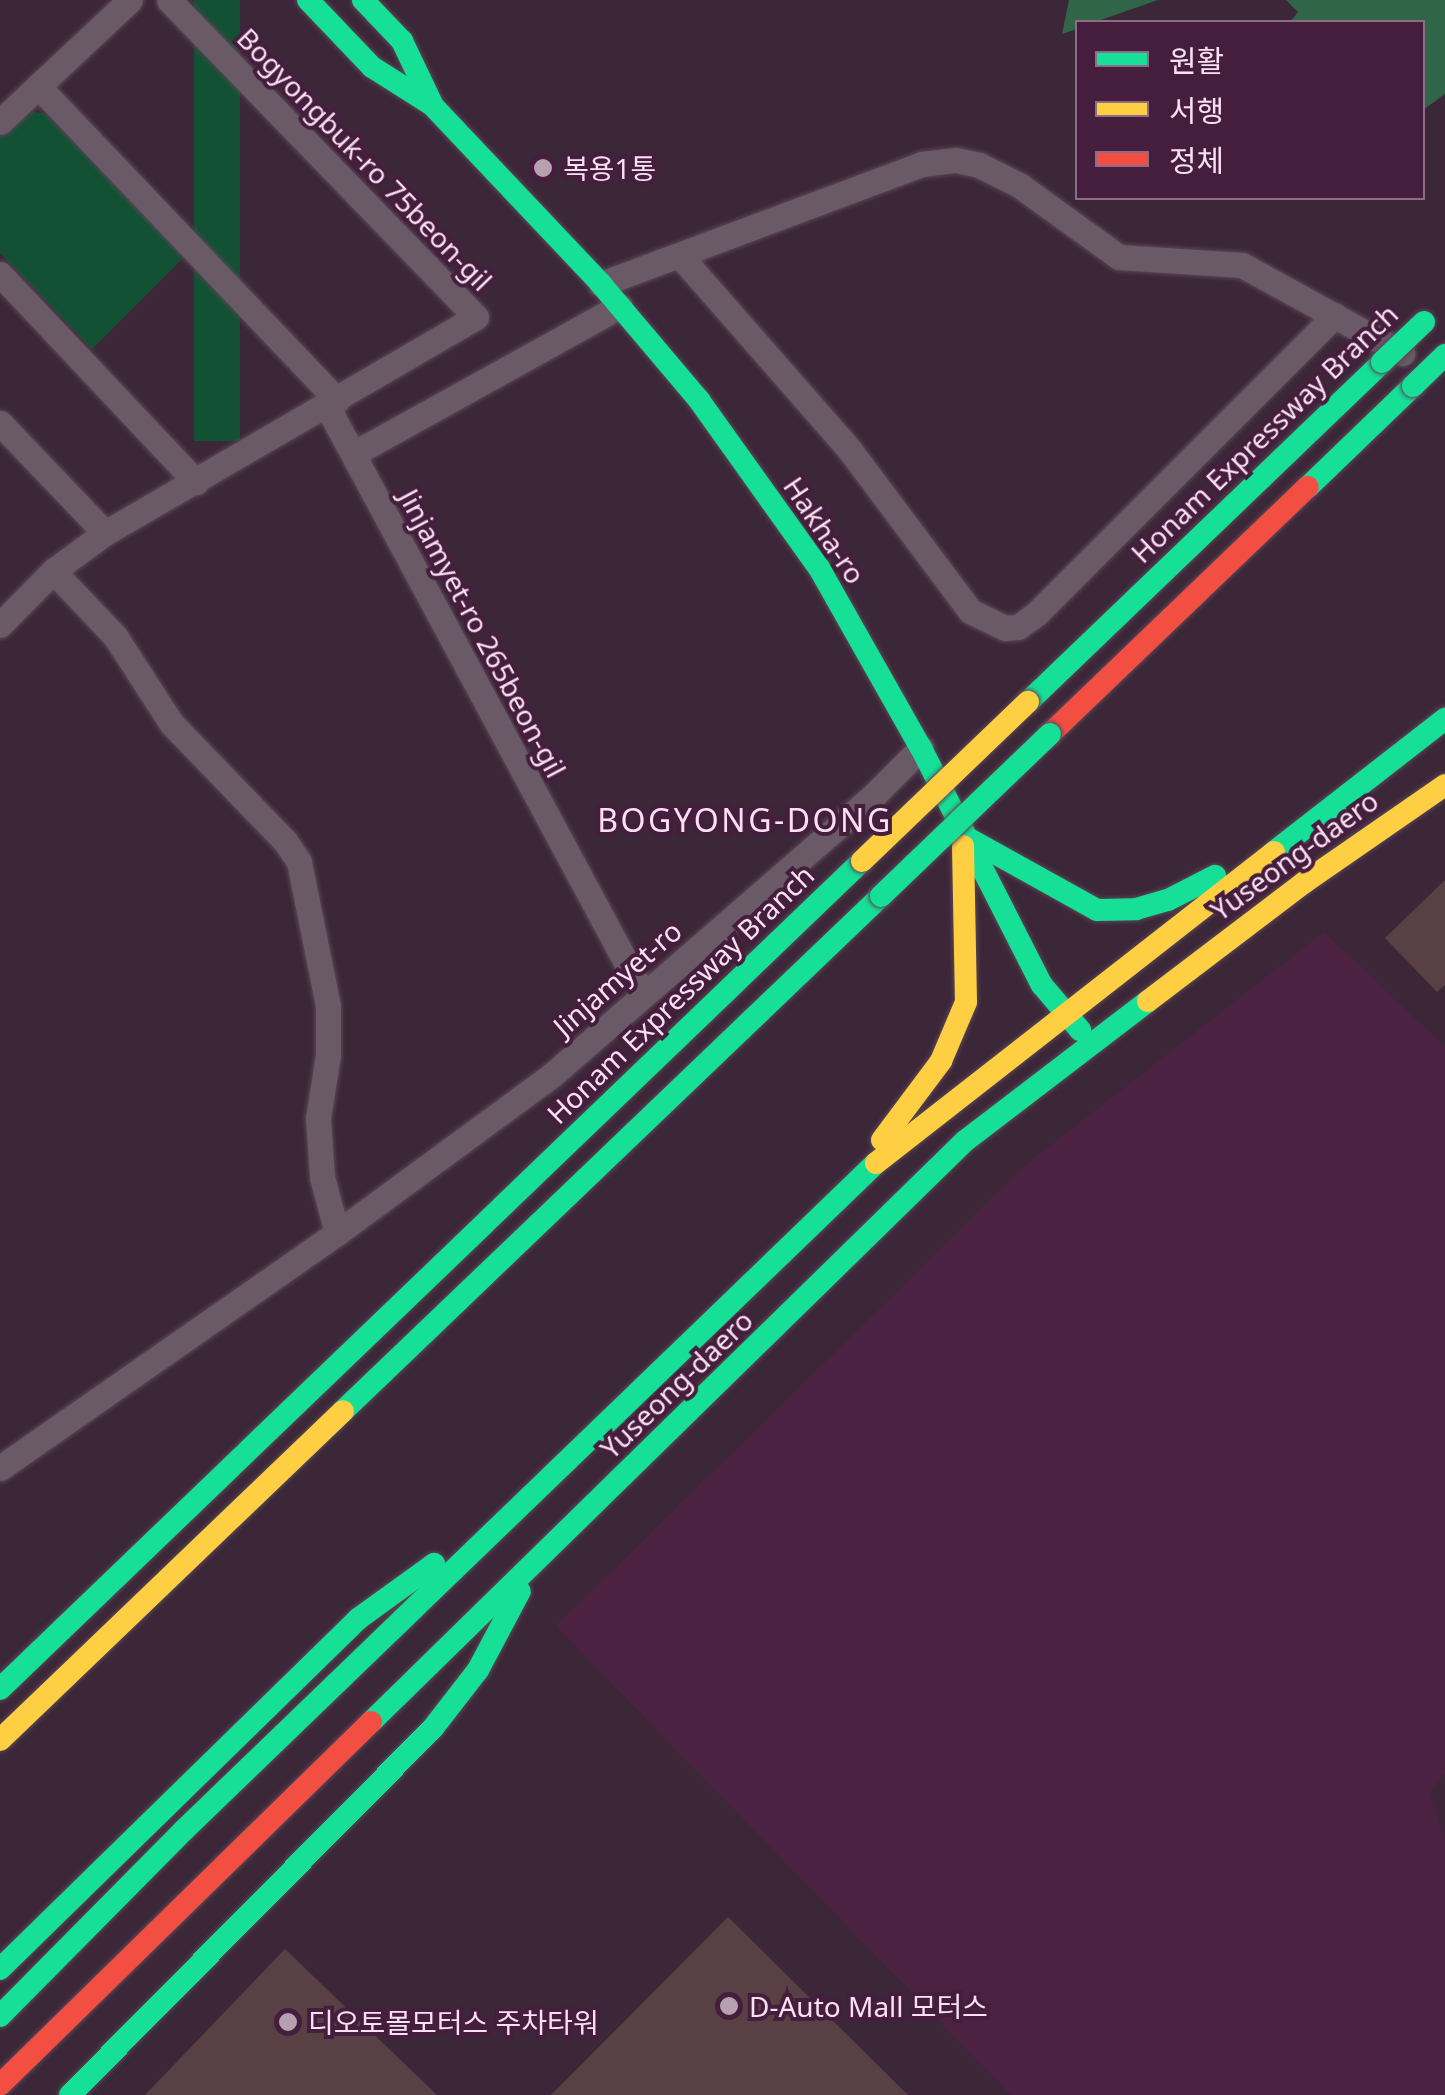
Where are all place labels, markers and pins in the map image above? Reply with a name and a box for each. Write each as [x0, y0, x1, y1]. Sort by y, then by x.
place label: 복용1통 [563, 151, 656, 185]
marker: 복용1통 [532, 157, 554, 179]
place label: D-Auto Mall 모터스 [749, 1989, 988, 2023]
marker: D-Auto Mall 모터스 [718, 1995, 740, 2017]
place label: 디오토몰모터스 주차타워 [308, 2005, 599, 2039]
marker: 디오토몰모터스 주차타워 [277, 2011, 299, 2033]

